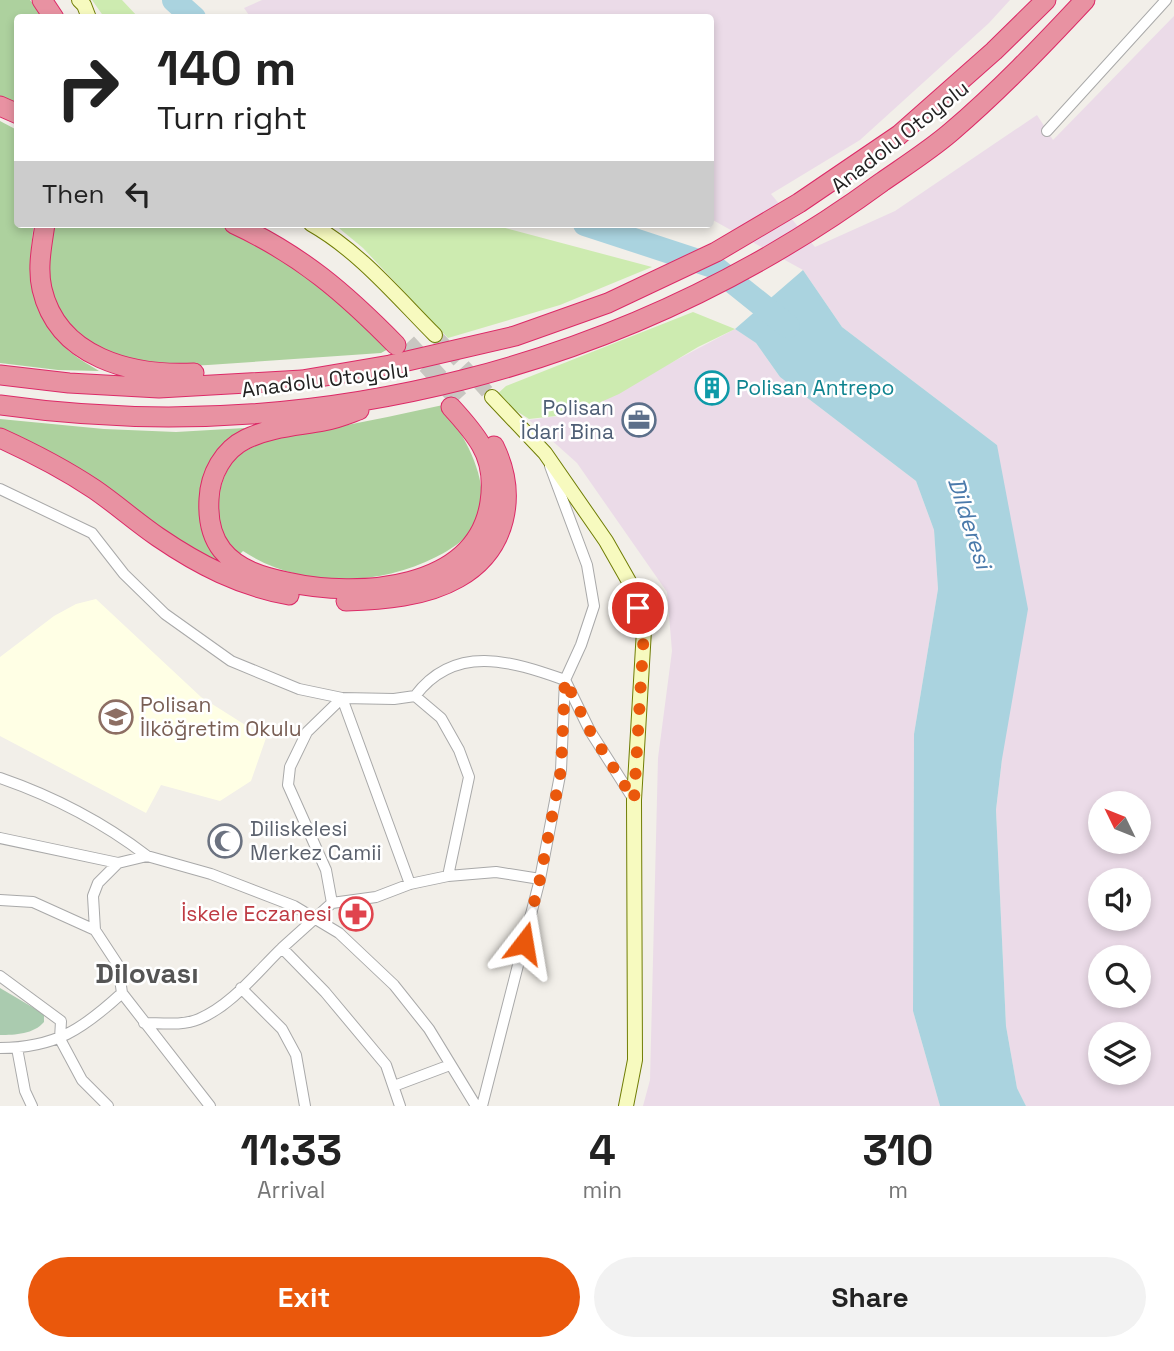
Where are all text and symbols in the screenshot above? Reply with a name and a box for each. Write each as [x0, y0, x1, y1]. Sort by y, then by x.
text: 140 m [157, 37, 296, 99]
icon: right [42, 42, 133, 133]
street label: Anadolu Otoyolu [825, 74, 974, 199]
text: Turn right [157, 98, 307, 138]
icon: left [119, 175, 157, 213]
text: Then [42, 177, 105, 211]
street label: Anadolu Otoyolu [240, 356, 410, 403]
building icon: Polisan Antrepo [693, 369, 731, 407]
place label: Polisan Antrepo [736, 374, 895, 401]
place label: Polisan İdari Bina [521, 394, 614, 445]
office icon: Polisan İdari Bina [620, 401, 658, 439]
water label: Dilderesi [941, 473, 1000, 575]
pin [608, 578, 668, 638]
icon: arrive [619, 589, 657, 627]
place label: Polisan İlköğretim Okulu [140, 691, 302, 742]
school or university icon: Polisan İlköğretim Okulu [97, 698, 135, 736]
north arrow [1088, 791, 1152, 854]
map controls [1088, 791, 1151, 1085]
place label: Diliskelesi Merkez Camii [250, 815, 382, 866]
mosque icon: Diliskelesi Merkez Camii [206, 822, 244, 860]
button: sound [1088, 868, 1151, 931]
pharmacy icon: İskele Eczanesi [337, 895, 375, 933]
place label: İskele Eczanesi [181, 900, 332, 927]
position arrow [487, 906, 561, 980]
button: search [1088, 945, 1151, 1008]
district label: Dilovası [95, 955, 199, 991]
button: layers [1088, 1022, 1151, 1085]
text: 11:33 [240, 1124, 342, 1177]
text: 4 [589, 1124, 616, 1177]
text: 310 [863, 1124, 934, 1177]
text: Arrival [257, 1175, 325, 1205]
text: min [583, 1175, 622, 1205]
text: m [888, 1175, 908, 1205]
button: Exit [28, 1257, 580, 1337]
button: Share [594, 1257, 1146, 1337]

